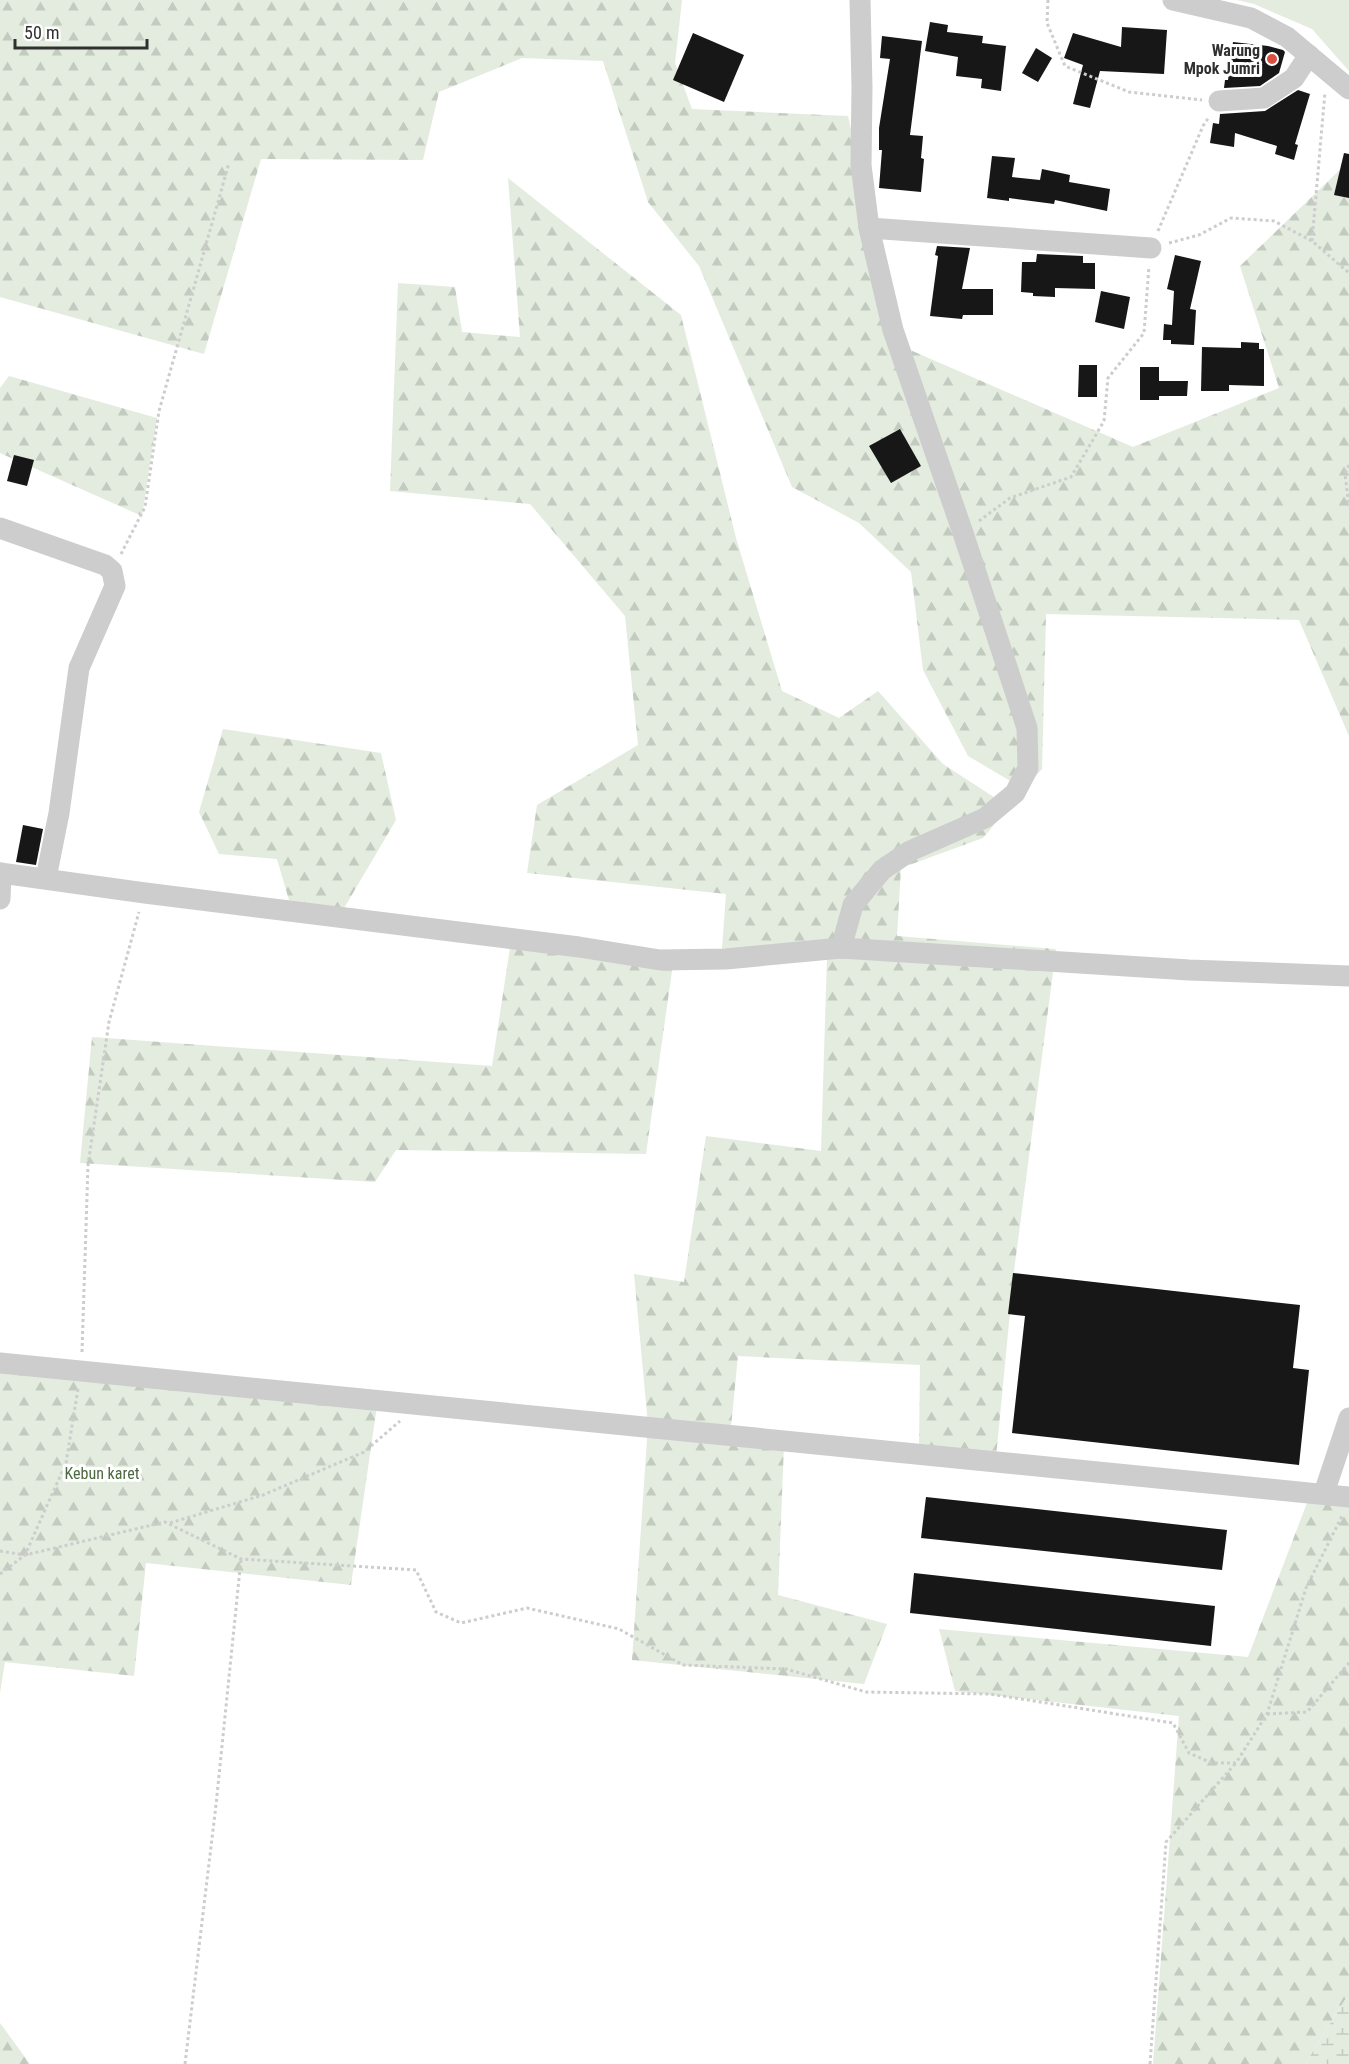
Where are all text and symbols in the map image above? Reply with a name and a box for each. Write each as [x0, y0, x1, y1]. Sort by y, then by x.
scale bar [15, 12, 147, 50]
text: 50 m [24, 22, 59, 43]
place label: Warung Mpok Jumri [1184, 41, 1260, 78]
marker: Warung Mpok Jumri [1265, 52, 1279, 66]
park label: Kebun karet [65, 1464, 140, 1483]

